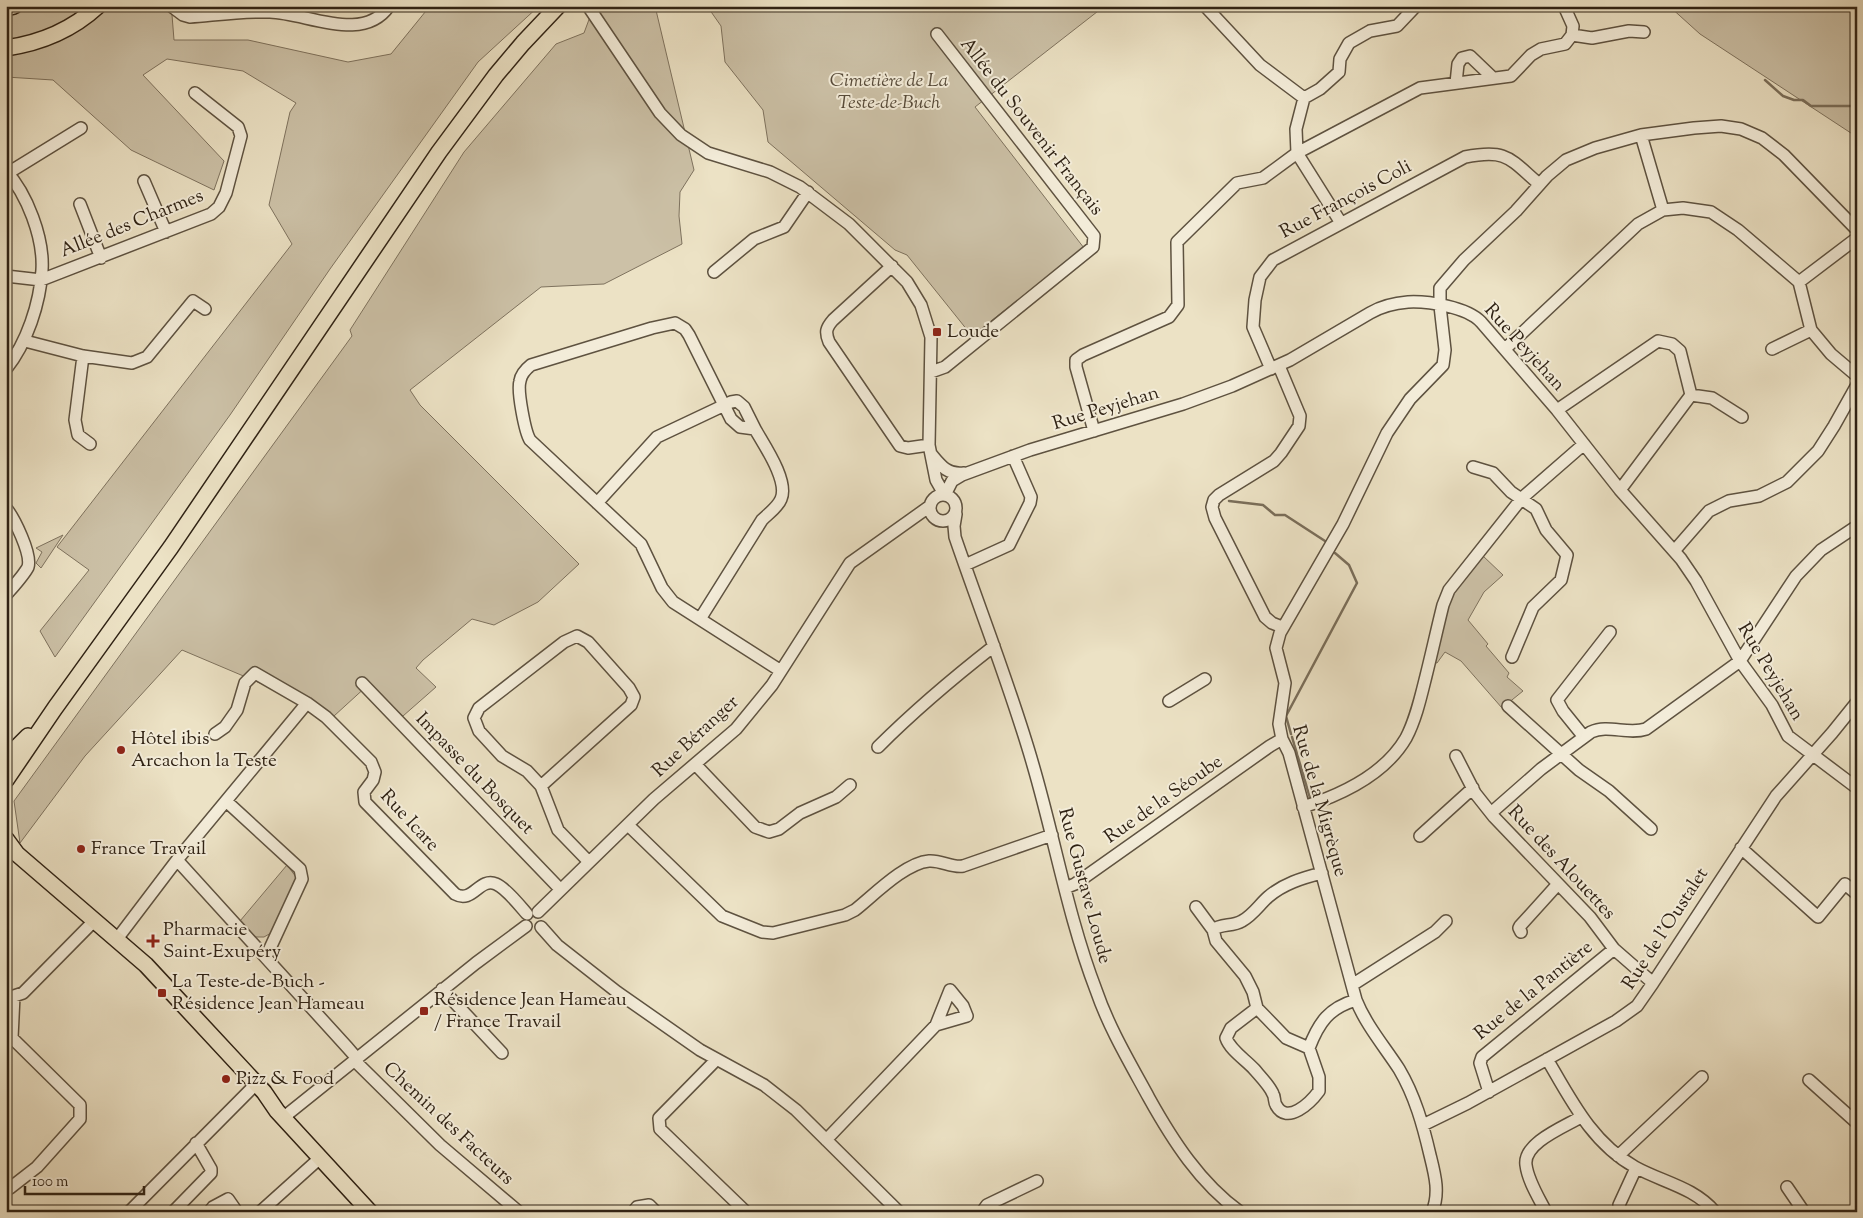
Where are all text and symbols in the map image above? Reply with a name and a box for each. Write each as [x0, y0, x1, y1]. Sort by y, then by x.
street label: Allée du Souvenir Français [953, 32, 1109, 222]
park label: Cimetière de La Teste-de-Buch [830, 68, 948, 117]
street label: Rue François Coli [1275, 154, 1417, 246]
street label: Allée des Charmes [56, 183, 208, 265]
street label: Rue Peyjehan [1477, 298, 1571, 398]
place label: Loude [947, 319, 999, 346]
marker: Loude [931, 326, 943, 338]
street label: Rue Peyjehan [1049, 380, 1163, 438]
street label: Rue Peyjehan [1730, 618, 1810, 726]
street label: Rue Béranger [647, 690, 745, 784]
street label: Impasse du Bosquet [408, 707, 540, 842]
street label: Rue de la Migrèque [1284, 722, 1354, 880]
place label: Hôtel ibis Arcachon la Teste [131, 726, 277, 775]
marker: Hôtel ibis Arcachon la Teste [115, 744, 127, 756]
street label: Rue de la Séoube [1099, 749, 1229, 851]
street label: Rue Icare [373, 784, 445, 858]
street label: Rue des Alouettes [1501, 800, 1621, 926]
street label: Rue Gustave Loude [1050, 805, 1118, 967]
place label: France Travail [91, 836, 206, 863]
marker: France Travail [75, 843, 87, 855]
street label: Rue de l'Oustalet [1616, 862, 1716, 995]
place label: Pharmacie Saint-Exupéry [163, 917, 282, 966]
marker: Pharmacie Saint-Exupéry [147, 935, 159, 947]
street label: Rue de la Pantière [1469, 935, 1599, 1047]
place label: La Teste-de-Buch - Résidence Jean Hameau [172, 969, 365, 1018]
marker: La Teste-de-Buch - Résidence Jean Hameau [156, 987, 168, 999]
place label: Résidence Jean Hameau / France Travail [434, 987, 627, 1036]
marker: Résidence Jean Hameau / France Travail [418, 1005, 430, 1017]
street label: Chemin des Facteurs [376, 1056, 520, 1192]
place label: Pizz & Food [236, 1066, 334, 1093]
marker: Pizz & Food [220, 1073, 232, 1085]
scale bar [25, 1163, 144, 1195]
text: 100 m [32, 1172, 69, 1193]

